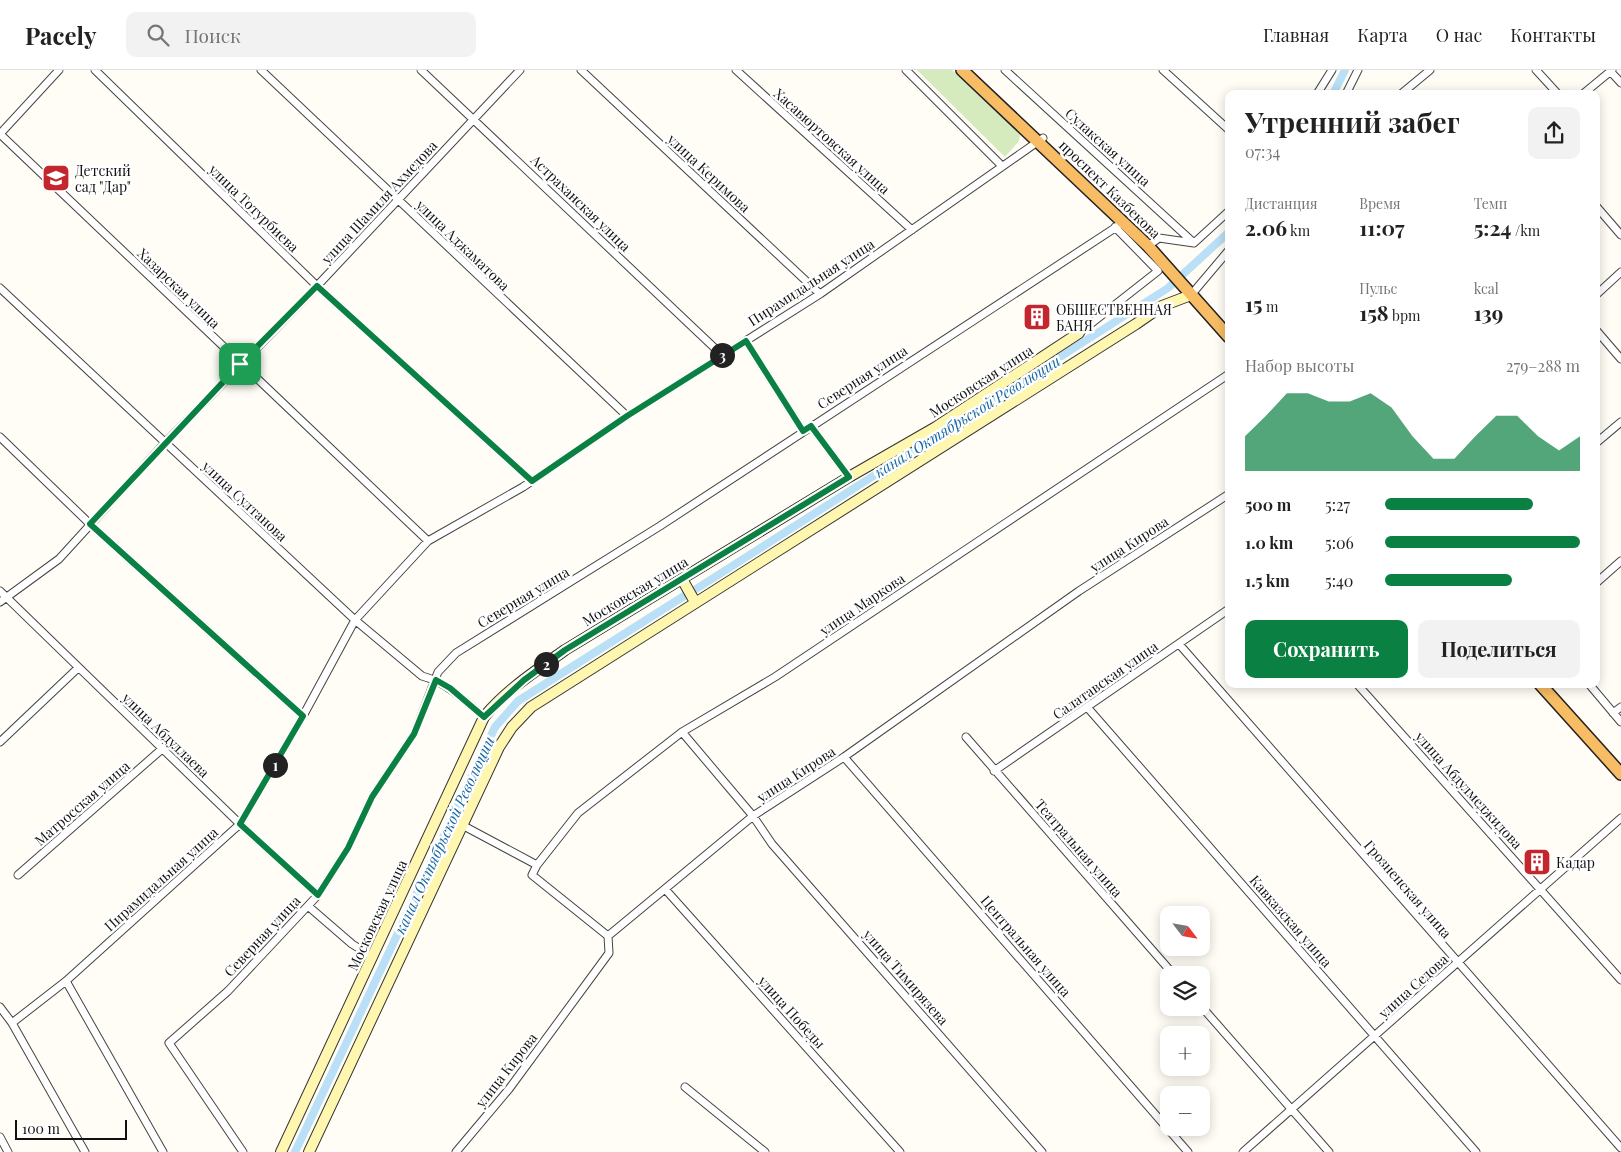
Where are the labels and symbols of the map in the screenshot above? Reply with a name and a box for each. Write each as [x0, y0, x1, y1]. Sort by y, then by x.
street label: Хасавюртовская улица [770, 84, 894, 198]
street label: Сулакская улица [1061, 104, 1155, 190]
street label: улица Керимова [663, 129, 755, 216]
street label: улица Шамиля Ахмедова [316, 136, 441, 268]
street label: проспект Казбекова [1055, 136, 1165, 242]
street label: Астраханская улица [526, 150, 635, 256]
street label: улица Тотурбиева [204, 159, 303, 256]
place label: Детский сад "Дар" [75, 161, 131, 196]
school or university icon: Детский сад "Дар" [41, 163, 71, 193]
street label: улица Аджаматова [411, 195, 514, 295]
street label: Пирамидальная улица [744, 234, 878, 330]
street label: Хазарская улица [134, 244, 224, 332]
place label: ОБШЕСТВЕННАЯ БАНЯ [1056, 300, 1172, 335]
building icon: ОБШЕСТВЕННАЯ БАНЯ [1022, 302, 1052, 332]
street label: Московская улица [925, 340, 1037, 422]
street label: Северная улица [813, 341, 911, 413]
pin: 3 [710, 342, 734, 368]
pin [219, 343, 261, 385]
water label: канал Октябрьской Революции [870, 350, 1064, 482]
street label: улица Султанова [198, 456, 292, 545]
street label: улица Кирова [1085, 512, 1172, 577]
street label: Московская улица [579, 552, 691, 630]
street label: Северная улица [474, 562, 572, 632]
street label: улица Маркова [815, 569, 908, 640]
street label: Салатавская улица [1049, 637, 1161, 723]
pin: 2 [534, 652, 558, 676]
street label: улица Абдуллаева [118, 688, 214, 782]
street label: улица Абдулмеджидова [1410, 727, 1527, 853]
water label: канал Октябрьской Революции [389, 733, 499, 937]
street label: улица Кирова [752, 742, 839, 807]
pin: 1 [262, 752, 288, 778]
street label: Матросская улица [30, 756, 134, 850]
street label: Театральная улица [1031, 795, 1127, 901]
street label: Пирамидальная улица [100, 823, 222, 935]
street label: Грозненская улица [1360, 836, 1456, 942]
building icon: Кадар [1522, 847, 1552, 877]
place label: Кадар [1556, 853, 1595, 872]
street label: Московская улица [343, 857, 411, 973]
street label: Кавказская улица [1246, 871, 1336, 971]
street label: Центральная улица [977, 891, 1075, 1001]
street label: Северная улица [220, 892, 304, 980]
north arrow [1160, 906, 1210, 956]
street label: улица Тимирязева [858, 924, 953, 1029]
street label: улица Седова [1374, 950, 1452, 1023]
street label: улица Победы [754, 971, 830, 1053]
street label: улица Кирова [470, 1029, 541, 1112]
scale bar [15, 1117, 128, 1140]

